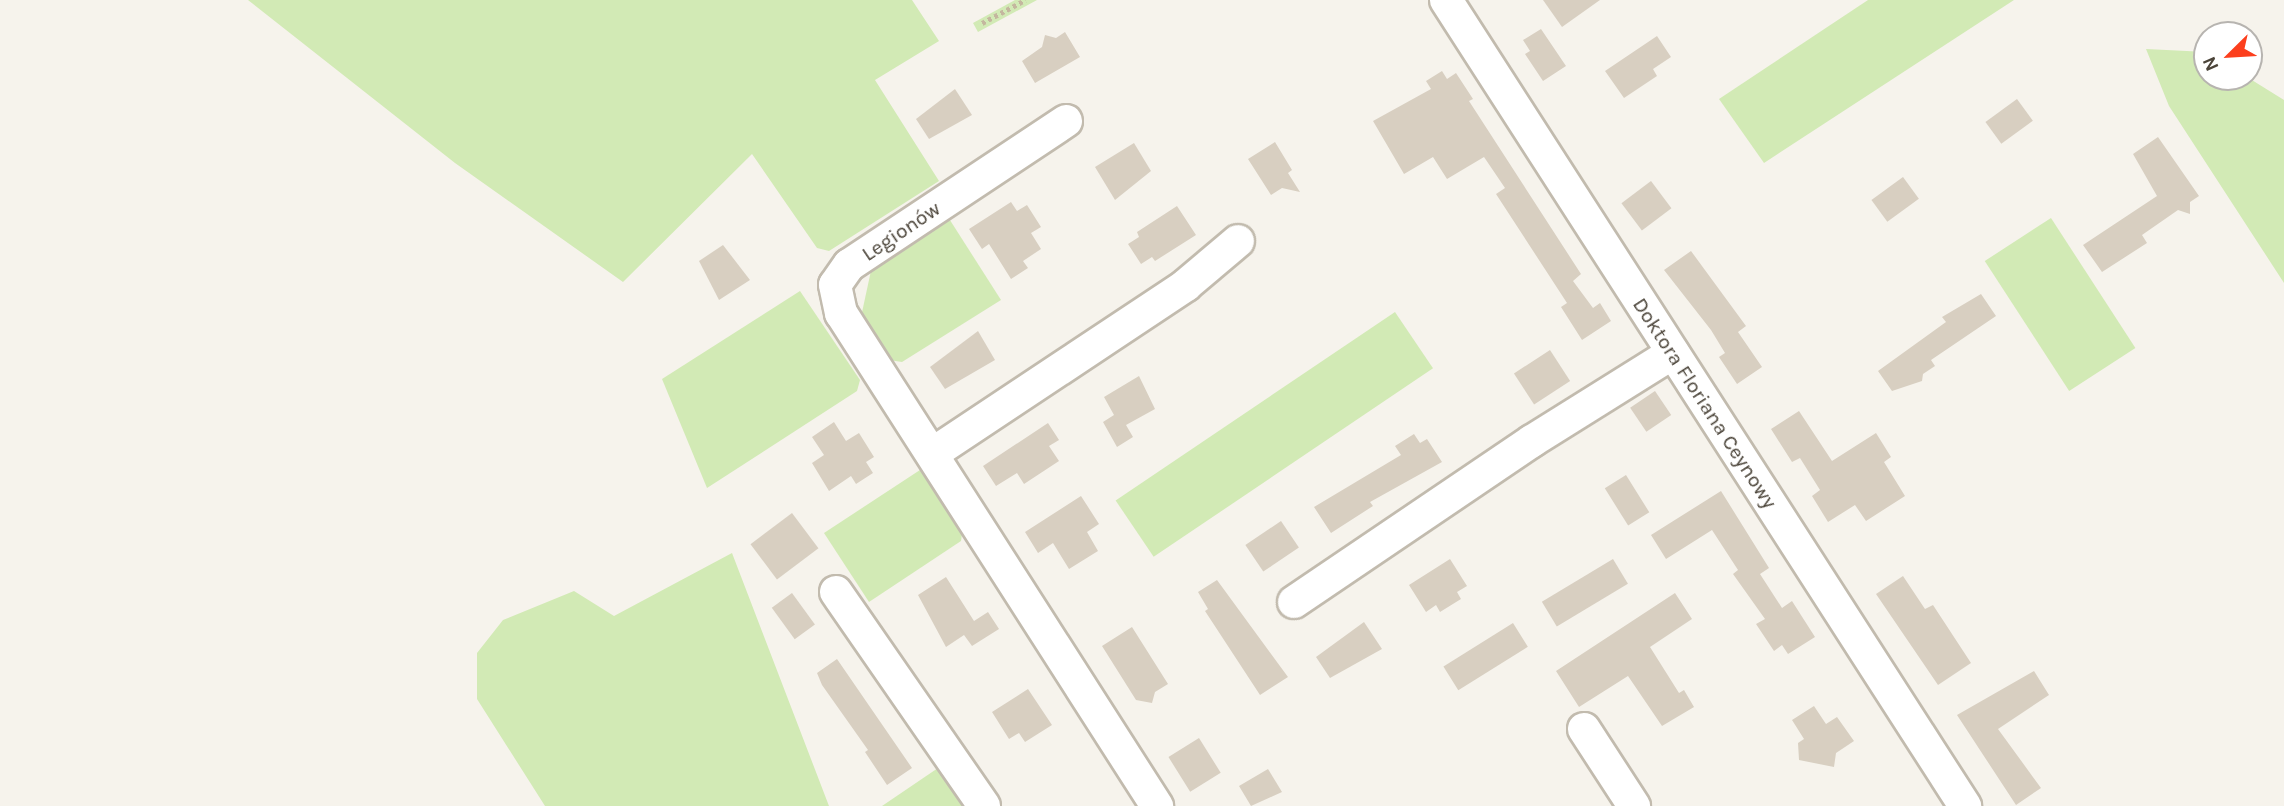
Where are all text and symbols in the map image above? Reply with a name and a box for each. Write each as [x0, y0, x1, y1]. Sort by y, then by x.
north arrow [2193, 21, 2263, 91]
text: N [2198, 53, 2223, 74]
street label: Legionów [857, 196, 945, 266]
street label: Doktora Floriana Ceynowy [1627, 293, 1783, 513]

